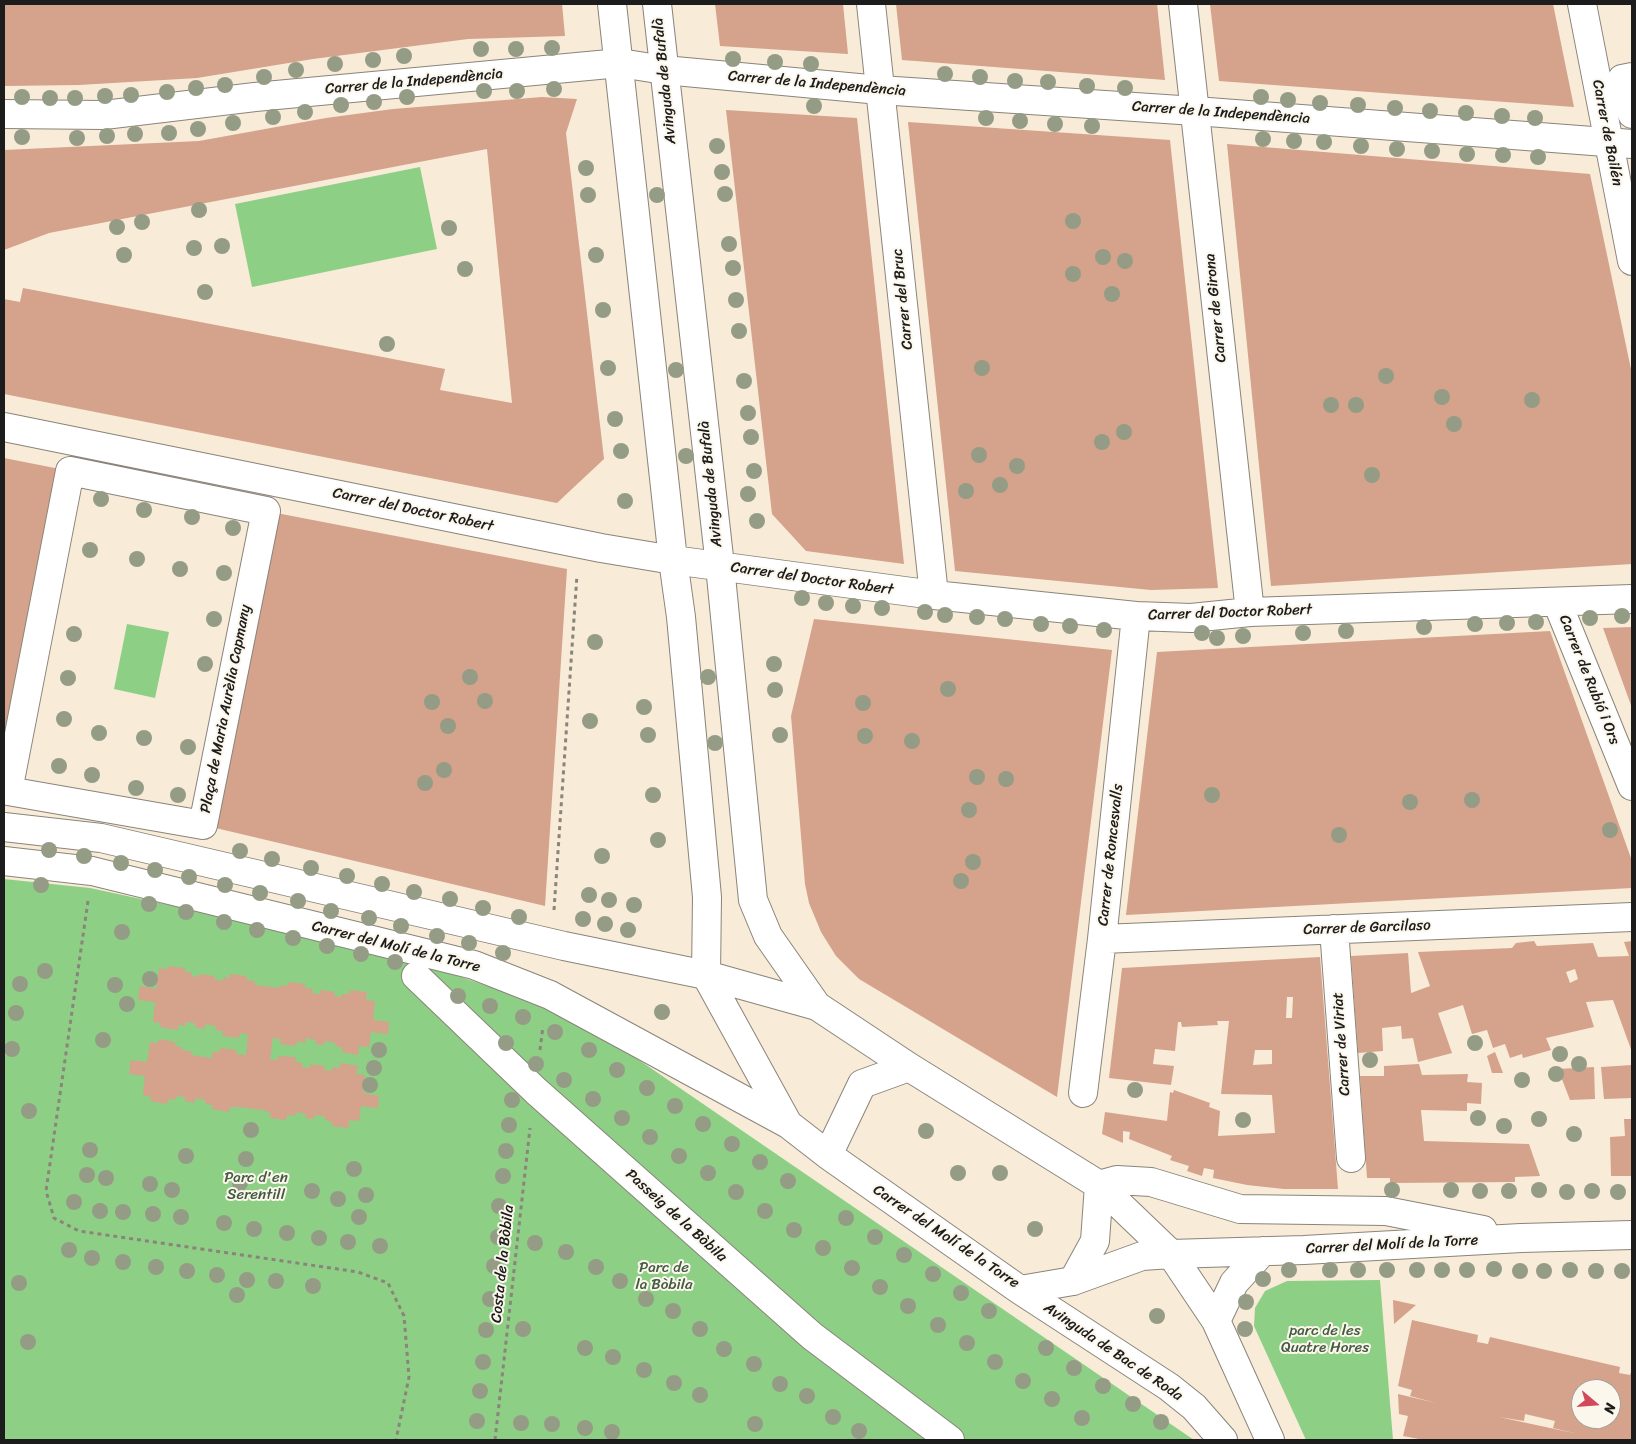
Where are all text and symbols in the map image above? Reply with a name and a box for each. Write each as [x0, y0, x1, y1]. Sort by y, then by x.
street label: Avinguda de Bufalà [649, 17, 681, 145]
street label: Carrer de la Independència [324, 65, 504, 99]
street label: Carrer de la Independència [727, 67, 907, 101]
street label: Carrer de Bailén [1588, 78, 1626, 188]
street label: Carrer de la Independència [1131, 98, 1311, 128]
street label: Carrer del Bruc [889, 247, 917, 351]
street label: Carrer de Girona [1201, 253, 1231, 363]
street label: Avinguda de Bufalà [695, 420, 727, 548]
street label: Carrer del Doctor Robert [331, 484, 495, 536]
street label: Carrer del Doctor Robert [730, 559, 894, 599]
street label: Carrer del Doctor Robert [1148, 601, 1312, 625]
street label: Plaça de Maria Aurèlia Capmany [197, 603, 255, 815]
street label: Carrer de Rubió i Ors [1555, 613, 1623, 747]
street label: Carrer de Roncesvalls [1095, 783, 1127, 927]
street label: Carrer del Molí de la Torre [310, 917, 482, 977]
street label: Carrer de Garcilaso [1303, 917, 1431, 939]
street label: Carrer de Viriat [1329, 992, 1355, 1096]
street label: Passeig de la Bòbila [622, 1166, 730, 1266]
park label: Parc d'en Serentill [224, 1169, 288, 1204]
street label: Carrer del Molí de la Torre [869, 1181, 1023, 1293]
street label: Costa de la Bòbila [488, 1204, 518, 1324]
street label: Carrer del Molí de la Torre [1305, 1231, 1479, 1259]
park label: Parc de la Bòbila [636, 1259, 692, 1294]
street label: Avinguda de Bac de Roda [1040, 1299, 1186, 1405]
park label: parc de les Quatre Hores [1281, 1322, 1369, 1357]
north arrow [1571, 1379, 1621, 1429]
text: N [1596, 1400, 1623, 1417]

